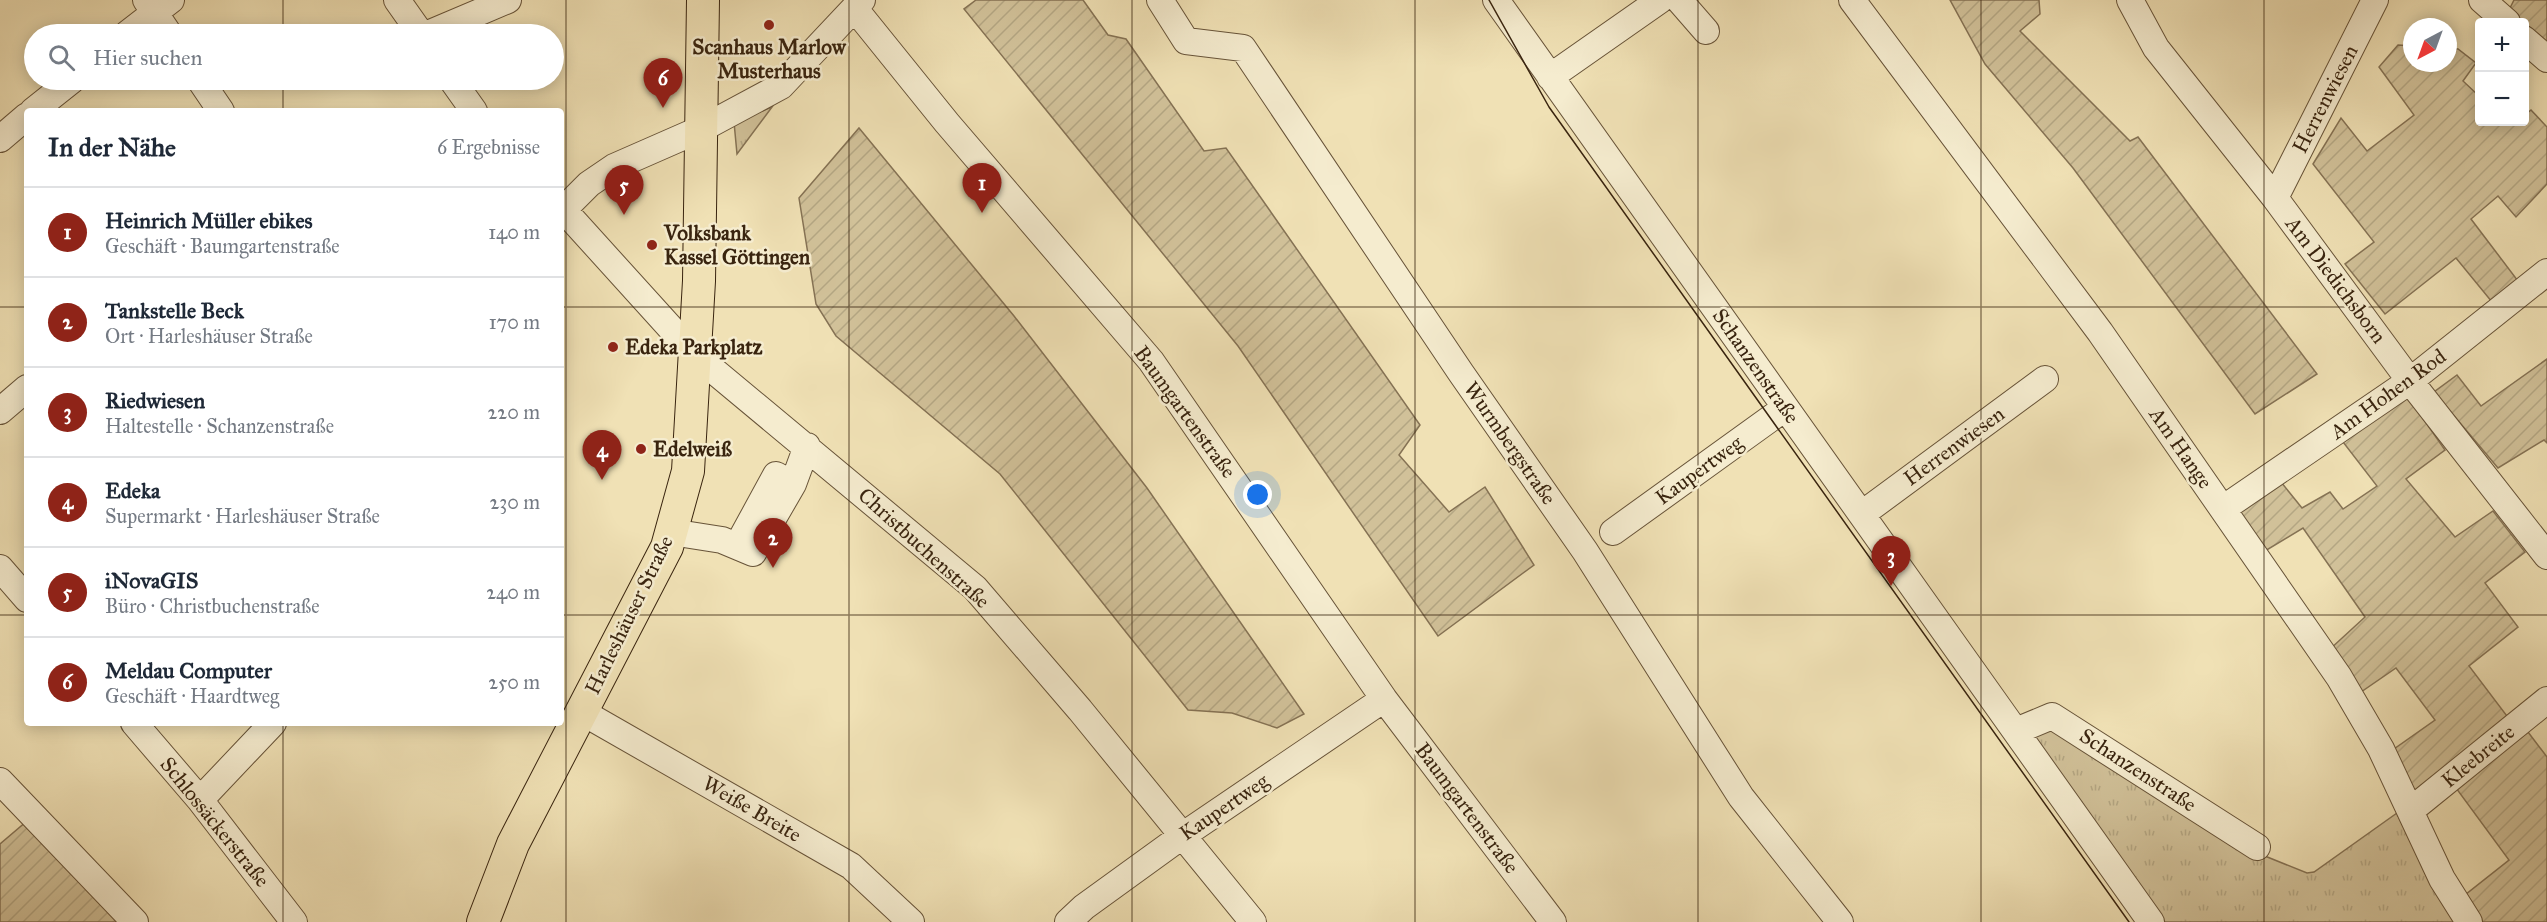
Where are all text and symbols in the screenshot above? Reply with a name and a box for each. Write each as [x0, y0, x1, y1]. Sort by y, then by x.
marker: Scanhaus Marlow Musterhaus [762, 18, 776, 32]
north arrow [2403, 18, 2457, 72]
map controls [2475, 18, 2529, 126]
button: + [2475, 18, 2529, 72]
search box [24, 24, 564, 90]
place label: Scanhaus Marlow Musterhaus [692, 34, 847, 84]
street label: Herrenwiesen [2287, 40, 2363, 158]
icon: search [45, 41, 78, 74]
text: Hier suchen [93, 44, 202, 71]
pin: 6 [644, 58, 682, 108]
button: − [2475, 72, 2529, 126]
text: In der Nähe [48, 131, 176, 163]
text: 6 Ergebnisse [437, 135, 540, 159]
pin: 1 [962, 164, 1002, 213]
pin: 5 [604, 166, 644, 215]
text: Heinrich Müller ebikes [105, 207, 313, 234]
street label: Am Diedichsborn [2279, 211, 2392, 348]
text: 1 [64, 220, 71, 244]
text: 140 m [488, 220, 540, 244]
place label: Volksbank Kassel Göttingen [663, 220, 811, 270]
text: Geschäft · Baumgartenstraße [105, 234, 340, 258]
marker: Volksbank Kassel Göttingen [645, 238, 659, 252]
text: Tankstelle Beck [105, 297, 244, 324]
street label: Schanzenstraße [1707, 304, 1805, 429]
text: 2 [63, 310, 72, 334]
text: 170 m [489, 310, 540, 334]
text: Ort · Harleshäuser Straße [105, 324, 313, 348]
place label: Edeka Parkplatz [625, 334, 763, 360]
marker: Edeka Parkplatz [606, 340, 620, 354]
street label: Baumgartenstraße [1128, 341, 1242, 483]
street label: Am Hohen Rod [2324, 343, 2451, 445]
street label: Wurmbergstraße [1458, 376, 1562, 510]
text: Riedwiesen [105, 387, 205, 414]
text: 3 [64, 400, 72, 424]
text: 220 m [488, 400, 540, 424]
street label: Herrenwiesen [1899, 401, 2009, 491]
street label: Am Hange [2143, 402, 2219, 494]
text: Haltestelle · Schanzenstraße [105, 414, 334, 438]
street label: Kaupertweg [1650, 429, 1748, 510]
pin: 4 [582, 430, 622, 480]
place label: Edelweiß [653, 436, 732, 462]
marker: Edelweiß [634, 442, 648, 456]
text: Edeka [105, 477, 160, 504]
your location [1243, 480, 1272, 509]
street label: Christbuchenstraße [853, 482, 995, 614]
text: 4 [62, 490, 73, 514]
text: 230 m [489, 490, 540, 514]
text: Supermarkt · Harleshäuser Straße [105, 504, 380, 528]
pin: 2 [754, 518, 792, 568]
street label: Harleshäuser Straße [579, 531, 679, 699]
pin: 3 [1872, 536, 1910, 586]
text: iNovaGIS [105, 567, 198, 594]
text: 5 [63, 580, 72, 604]
text: 240 m [486, 580, 540, 604]
text: Büro · Christbuchenstraße [105, 594, 320, 618]
text: Meldau Computer [105, 657, 272, 684]
text: 6 [62, 670, 73, 694]
text: 250 m [488, 670, 540, 694]
text: Geschäft · Haardtweg [105, 684, 279, 708]
street label: Kleebreite [2436, 719, 2520, 793]
street label: Schanzenstraße [2075, 723, 2202, 818]
street label: Baumgartenstraße [1409, 737, 1525, 879]
street label: Schlossäckerstraße [155, 752, 275, 892]
street label: Kaupertweg [1175, 768, 1274, 846]
street label: Weiße Breite [698, 770, 806, 848]

